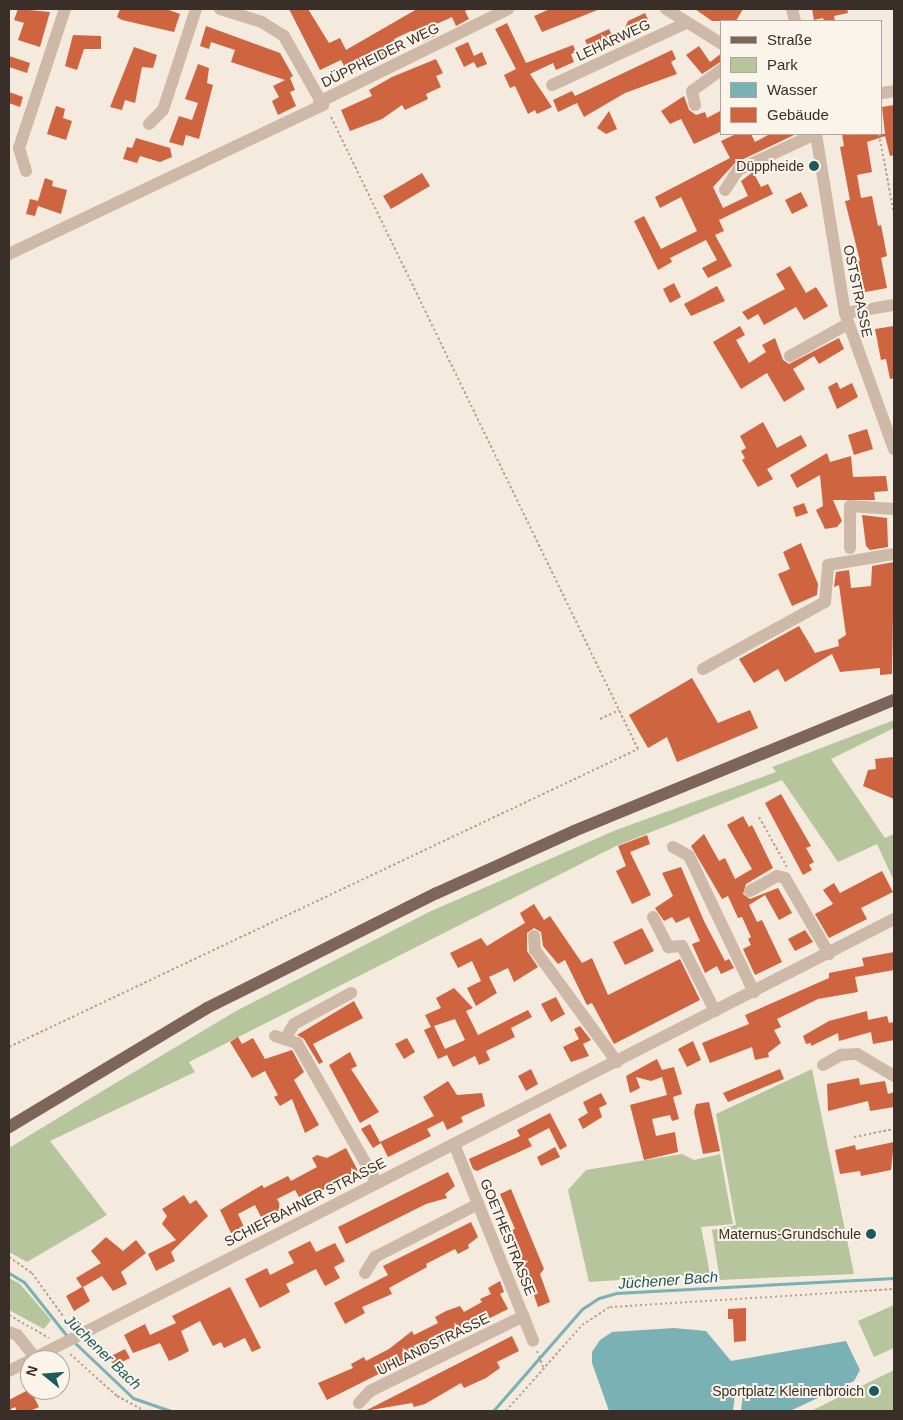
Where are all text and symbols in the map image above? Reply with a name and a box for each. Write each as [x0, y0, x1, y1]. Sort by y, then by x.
street label: LEHARWEG [573, 16, 653, 64]
street label: DÜPPHEIDER WEG [318, 19, 442, 91]
legend [720, 20, 883, 135]
text: Straße [767, 31, 812, 48]
text: Park [767, 56, 798, 73]
text: Wasser [767, 81, 817, 98]
text: Gebäude [767, 106, 829, 123]
place label: Düppheide [736, 158, 804, 174]
marker: Düppheide [808, 160, 820, 172]
street label: OSTSTRASSE [840, 243, 876, 339]
street label: SCHIEFBAHNER STRASSE [221, 1154, 389, 1250]
street label: GOETHESTRASSE [477, 1176, 539, 1298]
place label: Maternus-Grundschule [719, 1226, 861, 1242]
marker: Maternus-Grundschule [865, 1228, 877, 1240]
water label: Jüchener Bach [617, 1268, 719, 1292]
street label: UHLANDSTRASSE [374, 1310, 492, 1378]
water label: Jüchener Bach [61, 1311, 145, 1393]
north arrow [20, 1350, 70, 1400]
text: N [22, 1364, 41, 1378]
place label: Sportplatz Kleinenbroich [712, 1383, 864, 1399]
marker: Sportplatz Kleinenbroich [868, 1385, 880, 1397]

